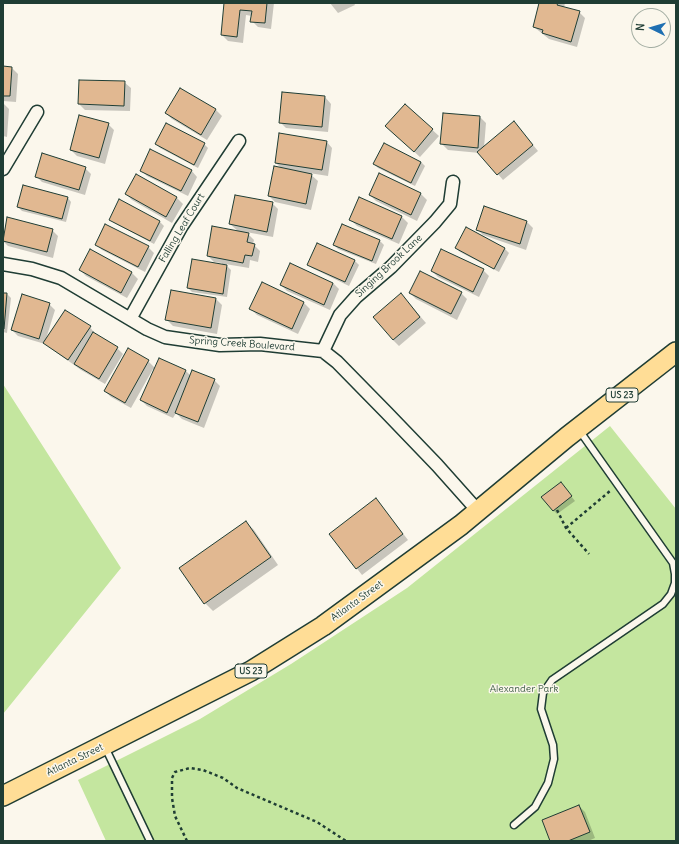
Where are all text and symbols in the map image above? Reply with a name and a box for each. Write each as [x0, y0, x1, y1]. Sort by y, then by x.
north arrow [631, 8, 671, 48]
text: N [633, 23, 647, 31]
street label: Falling Leaf Court [157, 191, 207, 265]
street label: Singing Brook Lane [353, 232, 425, 300]
street label: Spring Creek Boulevard [189, 334, 295, 354]
road number: US 23 [606, 388, 638, 402]
street label: Atlanta Street [329, 578, 385, 624]
road number: US 23 [235, 664, 267, 678]
park label: Alexander Park [490, 683, 558, 695]
street label: Atlanta Street [45, 741, 105, 779]

